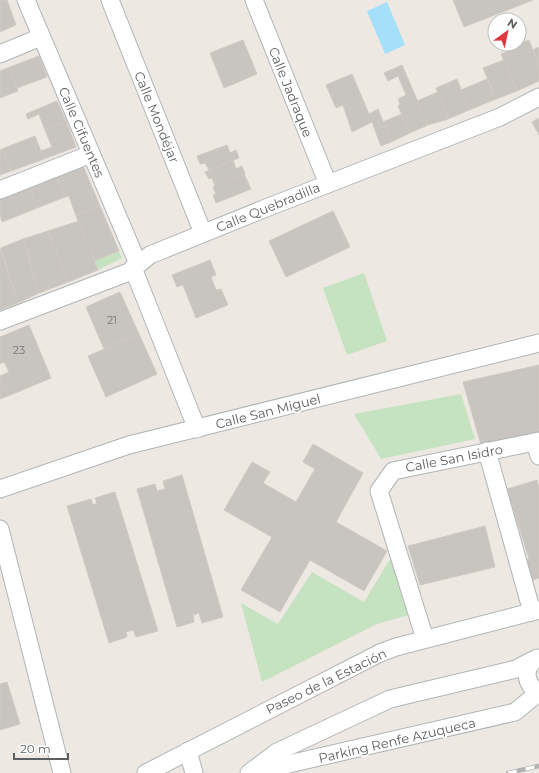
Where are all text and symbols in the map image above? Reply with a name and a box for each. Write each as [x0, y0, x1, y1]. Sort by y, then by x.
north arrow [487, 12, 527, 52]
text: N [505, 15, 520, 32]
street label: Calle Jadraque [266, 45, 316, 140]
street label: Calle Mondéjar [131, 69, 183, 165]
street label: Calle Cifuentes [56, 84, 108, 180]
street label: Calle Quebradilla [214, 179, 322, 235]
house number: 21 [107, 313, 117, 327]
house number: 23 [13, 343, 25, 357]
street label: Calle San Miguel [214, 390, 322, 432]
street label: Calle San Isidro [404, 441, 504, 475]
street label: Paseo de la Estación [263, 645, 389, 717]
street label: Parking Renfe Azuqueca [317, 714, 477, 766]
scale bar [14, 735, 68, 761]
text: 20 m [20, 741, 51, 756]

